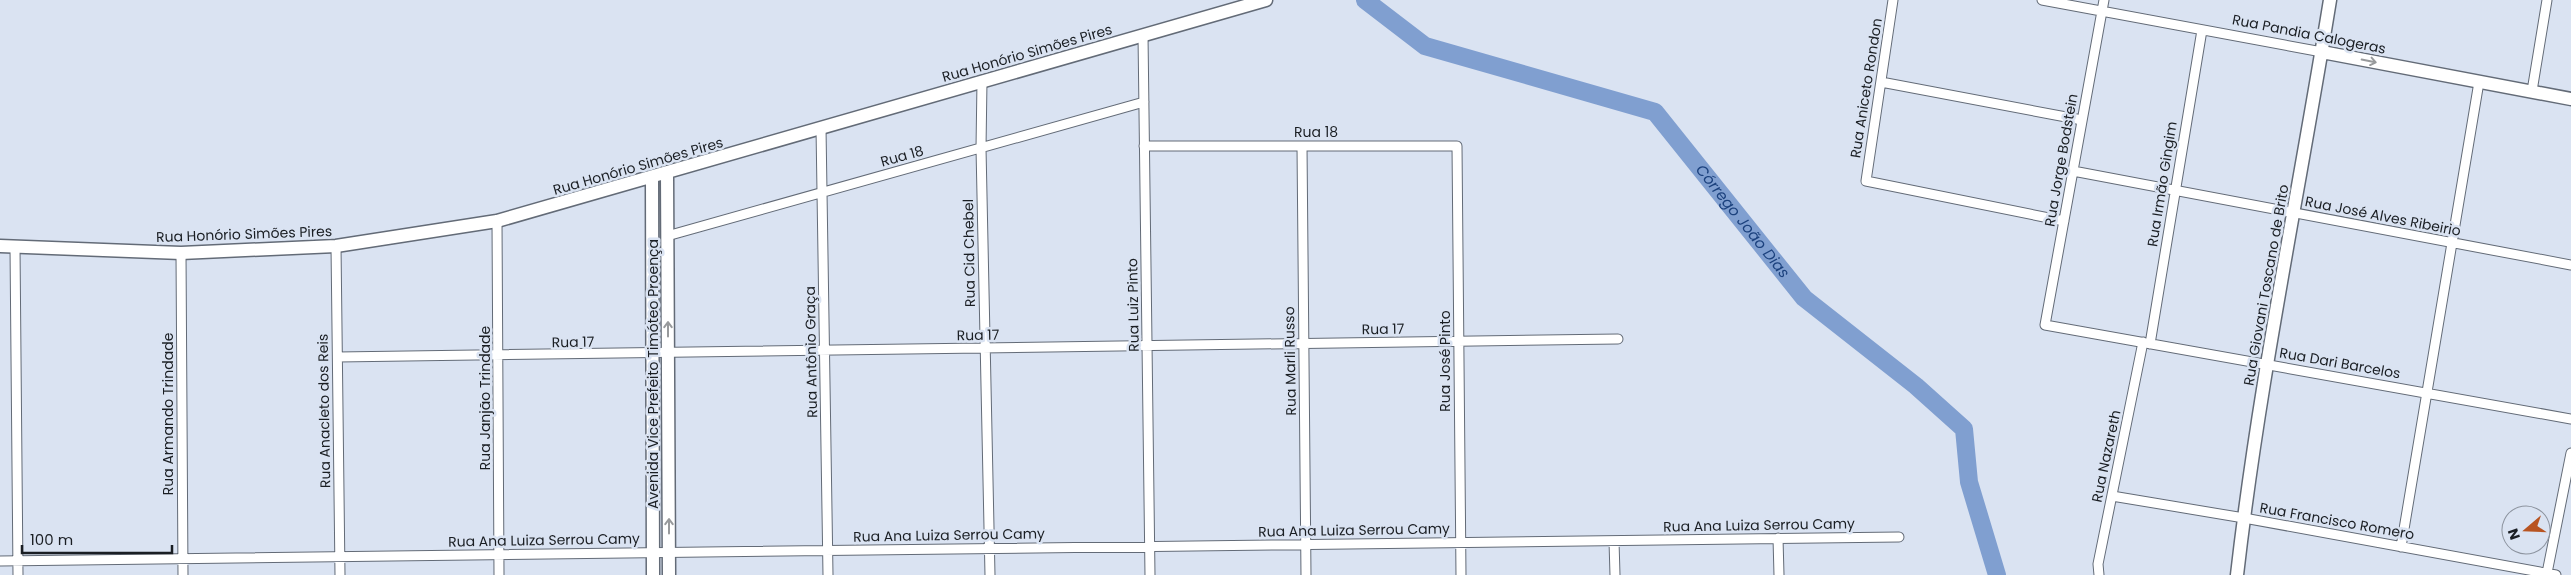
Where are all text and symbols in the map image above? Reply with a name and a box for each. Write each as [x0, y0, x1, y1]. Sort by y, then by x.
street label: Rua Pandia Calogeras [2230, 9, 2388, 59]
street label: Rua Aniceto Rondon [1845, 17, 1887, 159]
street label: Rua Honório Simões Pires [940, 19, 1114, 87]
one-way arrow [2361, 56, 2377, 66]
street label: Rua Jorge Bodstein [2039, 92, 2083, 228]
street label: Rua Irmão Gingim [2142, 120, 2182, 248]
street label: Rua 18 [1294, 122, 1338, 142]
street label: Rua Honório Simões Pires [551, 132, 725, 200]
street label: Rua 18 [878, 140, 926, 172]
water label: Córrego João Dias [1691, 160, 1795, 282]
street label: Rua Giovani Toscano de Brito [2238, 183, 2294, 387]
street label: Rua José Alves Ribeirio [2303, 191, 2463, 241]
street label: Rua Cid Chebel [958, 199, 980, 307]
street label: Rua Honório Simões Pires [156, 221, 332, 247]
street label: Avenida Vice Prefeito Timóteo Proença [643, 239, 663, 509]
street label: Rua Luiz Pinto [1122, 258, 1144, 352]
street label: Rua Antônio Graça [800, 286, 822, 418]
street label: Rua Marli Russo [1279, 306, 1301, 416]
street label: Rua José Pinto [1435, 310, 1455, 412]
street label: Rua 17 [1361, 319, 1405, 339]
one-way arrow [663, 321, 673, 338]
street label: Rua Janjão Trindade [475, 325, 495, 470]
street label: Rua 17 [956, 325, 1000, 345]
street label: Rua Armando Trindade [158, 332, 178, 495]
street label: Rua 17 [551, 332, 595, 352]
street label: Rua Anacleto dos Reis [313, 334, 335, 488]
street label: Rua Dari Barcelos [2278, 343, 2402, 383]
street label: Rua Nazareth [2086, 408, 2126, 504]
street label: Rua Francisco Romero [2258, 498, 2416, 544]
north arrow [2501, 505, 2551, 555]
street label: Rua Ana Luiza Serrou Camy [1663, 513, 1855, 537]
street label: Rua Ana Luiza Serrou Camy [1258, 518, 1450, 542]
one-way arrow [664, 519, 674, 535]
scale bar [22, 522, 172, 554]
street label: Rua Ana Luiza Serrou Camy [853, 523, 1045, 547]
text: N [2503, 526, 2525, 542]
street label: Rua Ana Luiza Serrou Camy [448, 528, 640, 552]
text: 100 m [30, 529, 73, 550]

